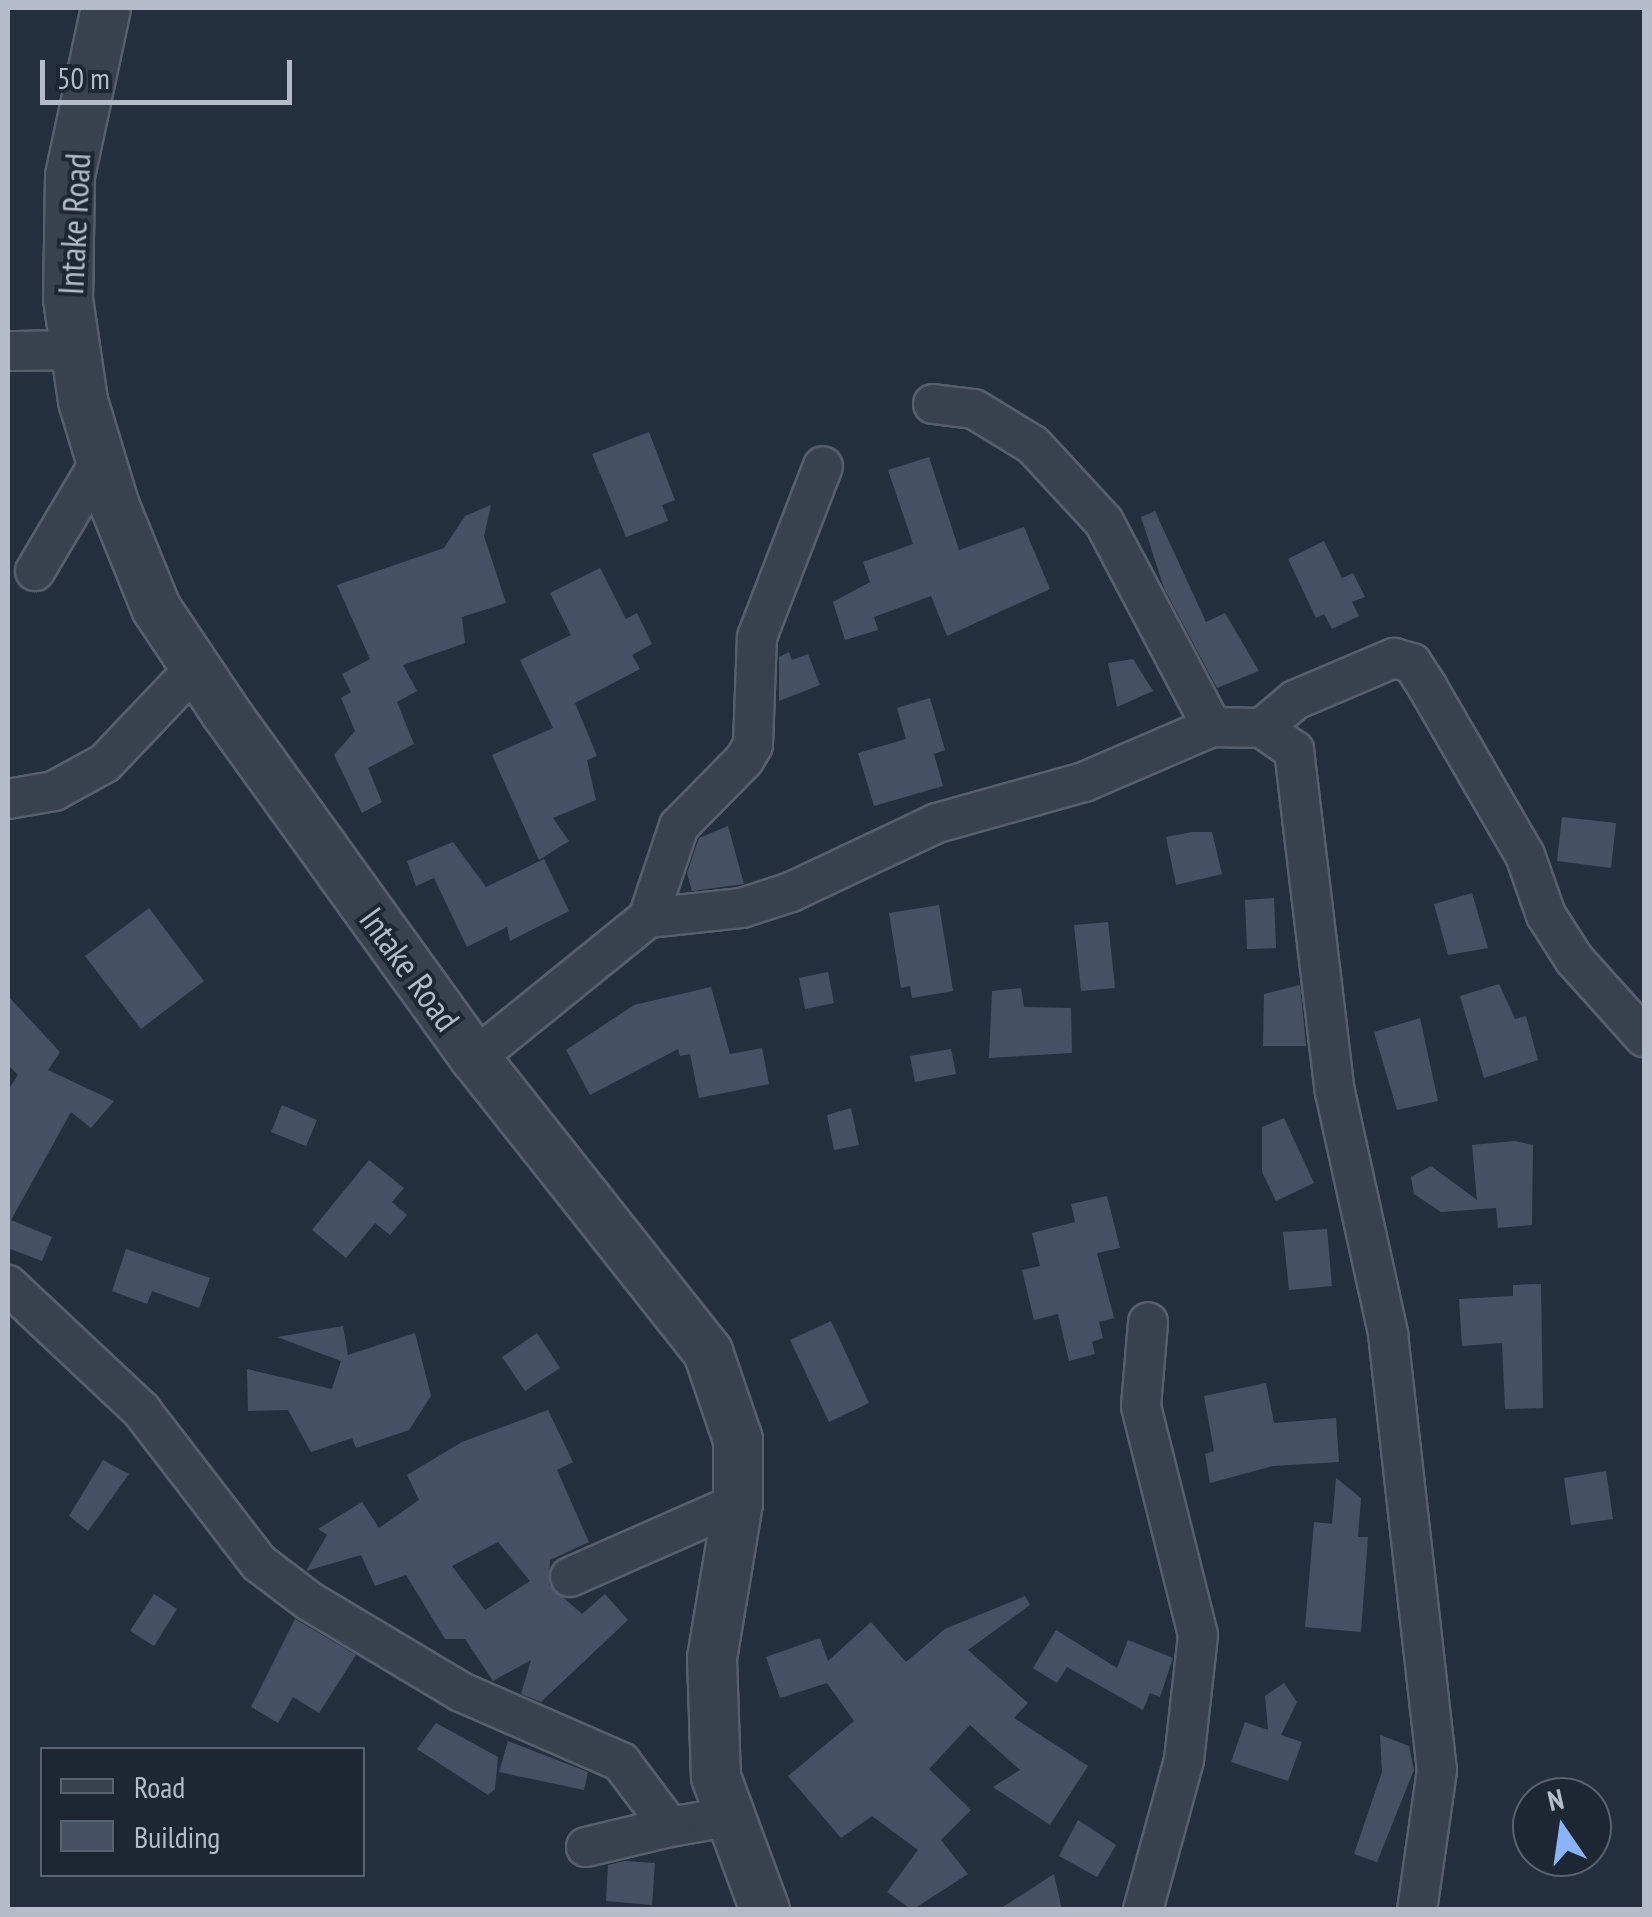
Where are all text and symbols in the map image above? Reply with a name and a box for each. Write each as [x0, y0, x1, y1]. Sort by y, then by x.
scale bar [45, 40, 298, 102]
text: 50 m [57, 58, 110, 97]
street label: Intake Road [49, 152, 99, 296]
street label: Intake Road [351, 899, 469, 1039]
legend [40, 1747, 365, 1877]
text: Road [134, 1767, 185, 1806]
north arrow [1512, 1777, 1612, 1877]
text: N [1544, 1780, 1567, 1819]
text: Building [134, 1817, 220, 1856]

